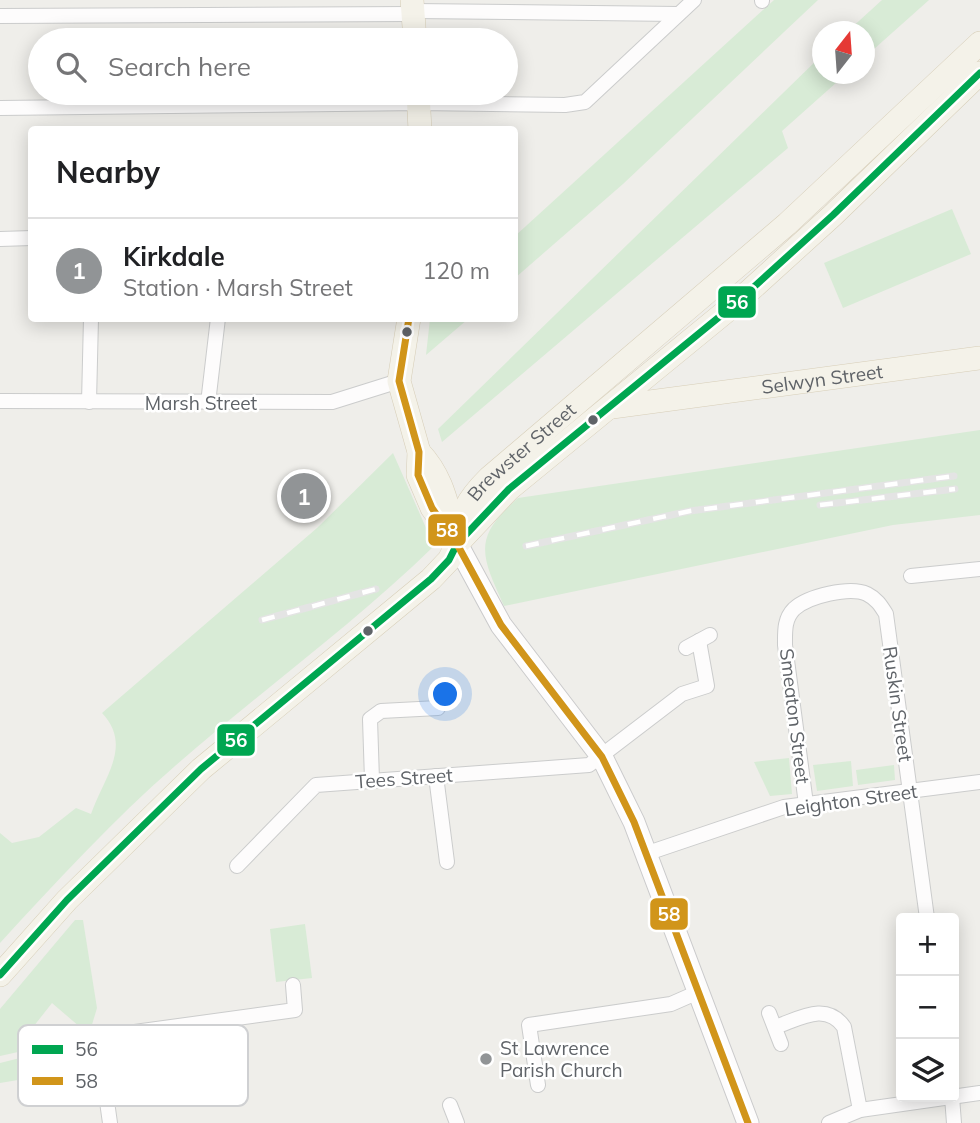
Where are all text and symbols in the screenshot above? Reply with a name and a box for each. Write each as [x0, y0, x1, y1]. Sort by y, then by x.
north arrow [812, 21, 875, 84]
search box [28, 28, 518, 105]
icon: search [52, 48, 90, 86]
text: Search here [108, 50, 251, 83]
text: Nearby [56, 153, 160, 191]
text: Kirkdale [123, 240, 225, 273]
text: 1 [72, 256, 86, 285]
text: 120 m [422, 256, 490, 285]
text: Station · Marsh Street [123, 273, 353, 302]
line badge: 56 [717, 285, 757, 319]
text: 56 [726, 290, 748, 314]
unlabelled marker [400, 325, 414, 339]
street label: Selwyn Street [760, 359, 885, 399]
street label: Marsh Street [145, 391, 258, 415]
street label: Brewster Street [462, 397, 581, 506]
unlabelled marker [586, 413, 600, 427]
pin: 1 [281, 470, 327, 522]
line badge: 58 [427, 513, 467, 547]
text: 58 [436, 518, 458, 542]
unlabelled marker [361, 624, 375, 638]
street label: Ruskin Street [878, 645, 918, 764]
street label: Smeaton Street [775, 647, 815, 785]
your location [428, 677, 462, 711]
line badge: 56 [216, 723, 256, 757]
text: 56 [225, 728, 247, 752]
street label: Tees Street [354, 763, 454, 793]
street label: Leighton Street [783, 779, 919, 821]
line badge: 58 [649, 897, 689, 931]
text: 58 [658, 902, 680, 926]
map controls [896, 913, 959, 1102]
button: + [896, 913, 959, 976]
button: − [896, 976, 959, 1039]
legend [18, 1025, 248, 1106]
place label: St Lawrence Parish Church [500, 1036, 623, 1082]
text: 56 [75, 1037, 98, 1061]
button: layers [896, 1039, 959, 1102]
marker: St Lawrence Parish Church [478, 1051, 494, 1067]
text: 58 [75, 1069, 98, 1093]

